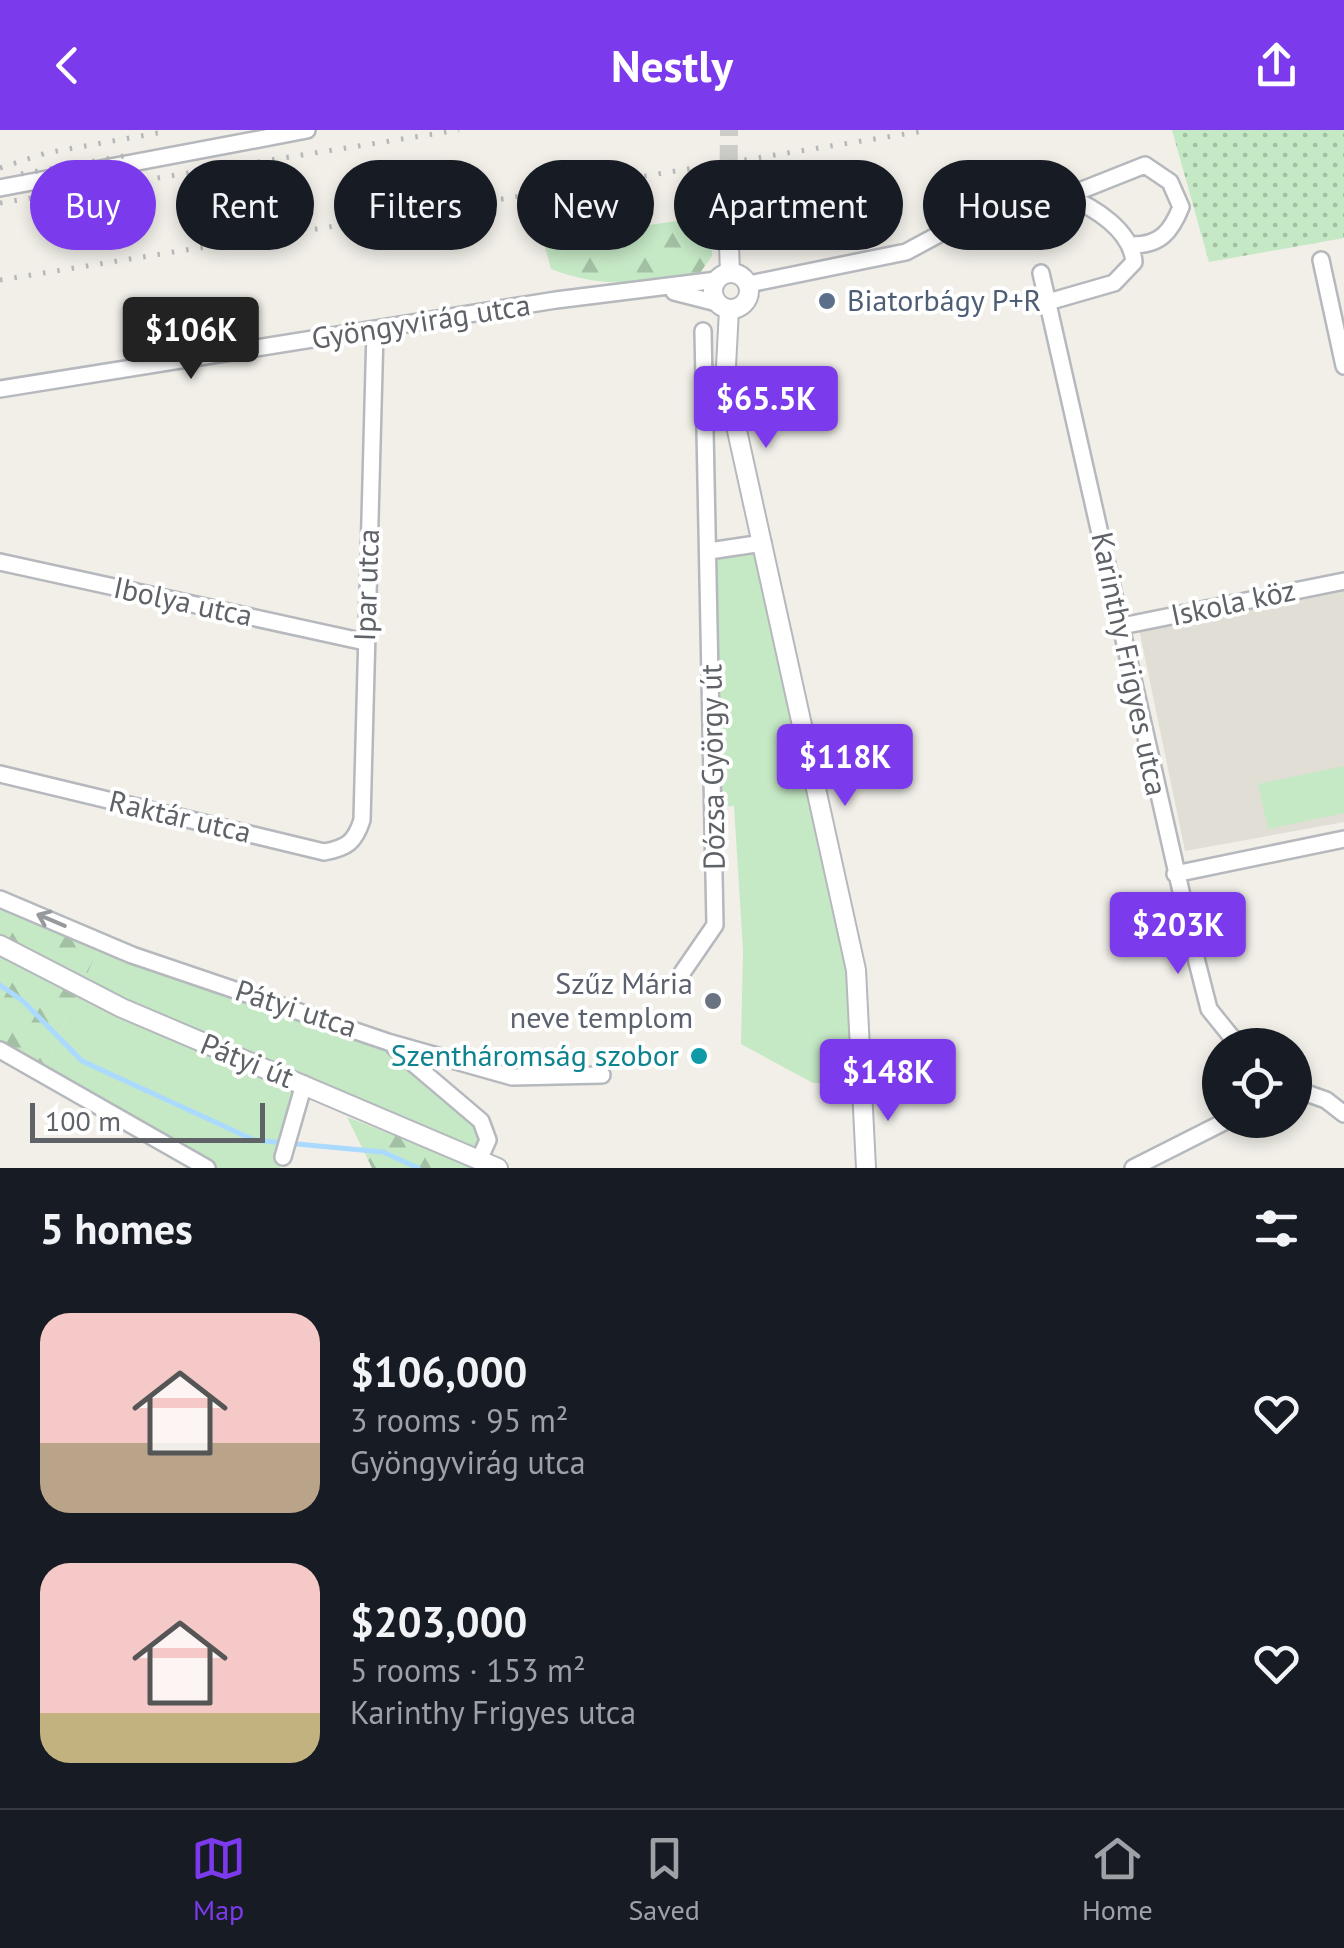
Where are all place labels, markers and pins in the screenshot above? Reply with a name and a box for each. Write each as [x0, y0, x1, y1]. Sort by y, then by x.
place label: Biatorbágy P+R [847, 280, 1041, 319]
marker: Biatorbágy P+R [816, 290, 838, 312]
pin: $106K [121, 297, 261, 382]
pin: $65.5K [685, 366, 847, 451]
pin: $118K [775, 724, 915, 809]
pin: $203K [1108, 892, 1248, 977]
place label: Szűz Mária neve templom [510, 963, 693, 1036]
marker: Szűz Mária neve templom [702, 990, 724, 1012]
place label: Szentháromság szobor [391, 1035, 679, 1074]
pin: $148K [818, 1039, 958, 1124]
marker: Szentháromság szobor [688, 1045, 710, 1067]

